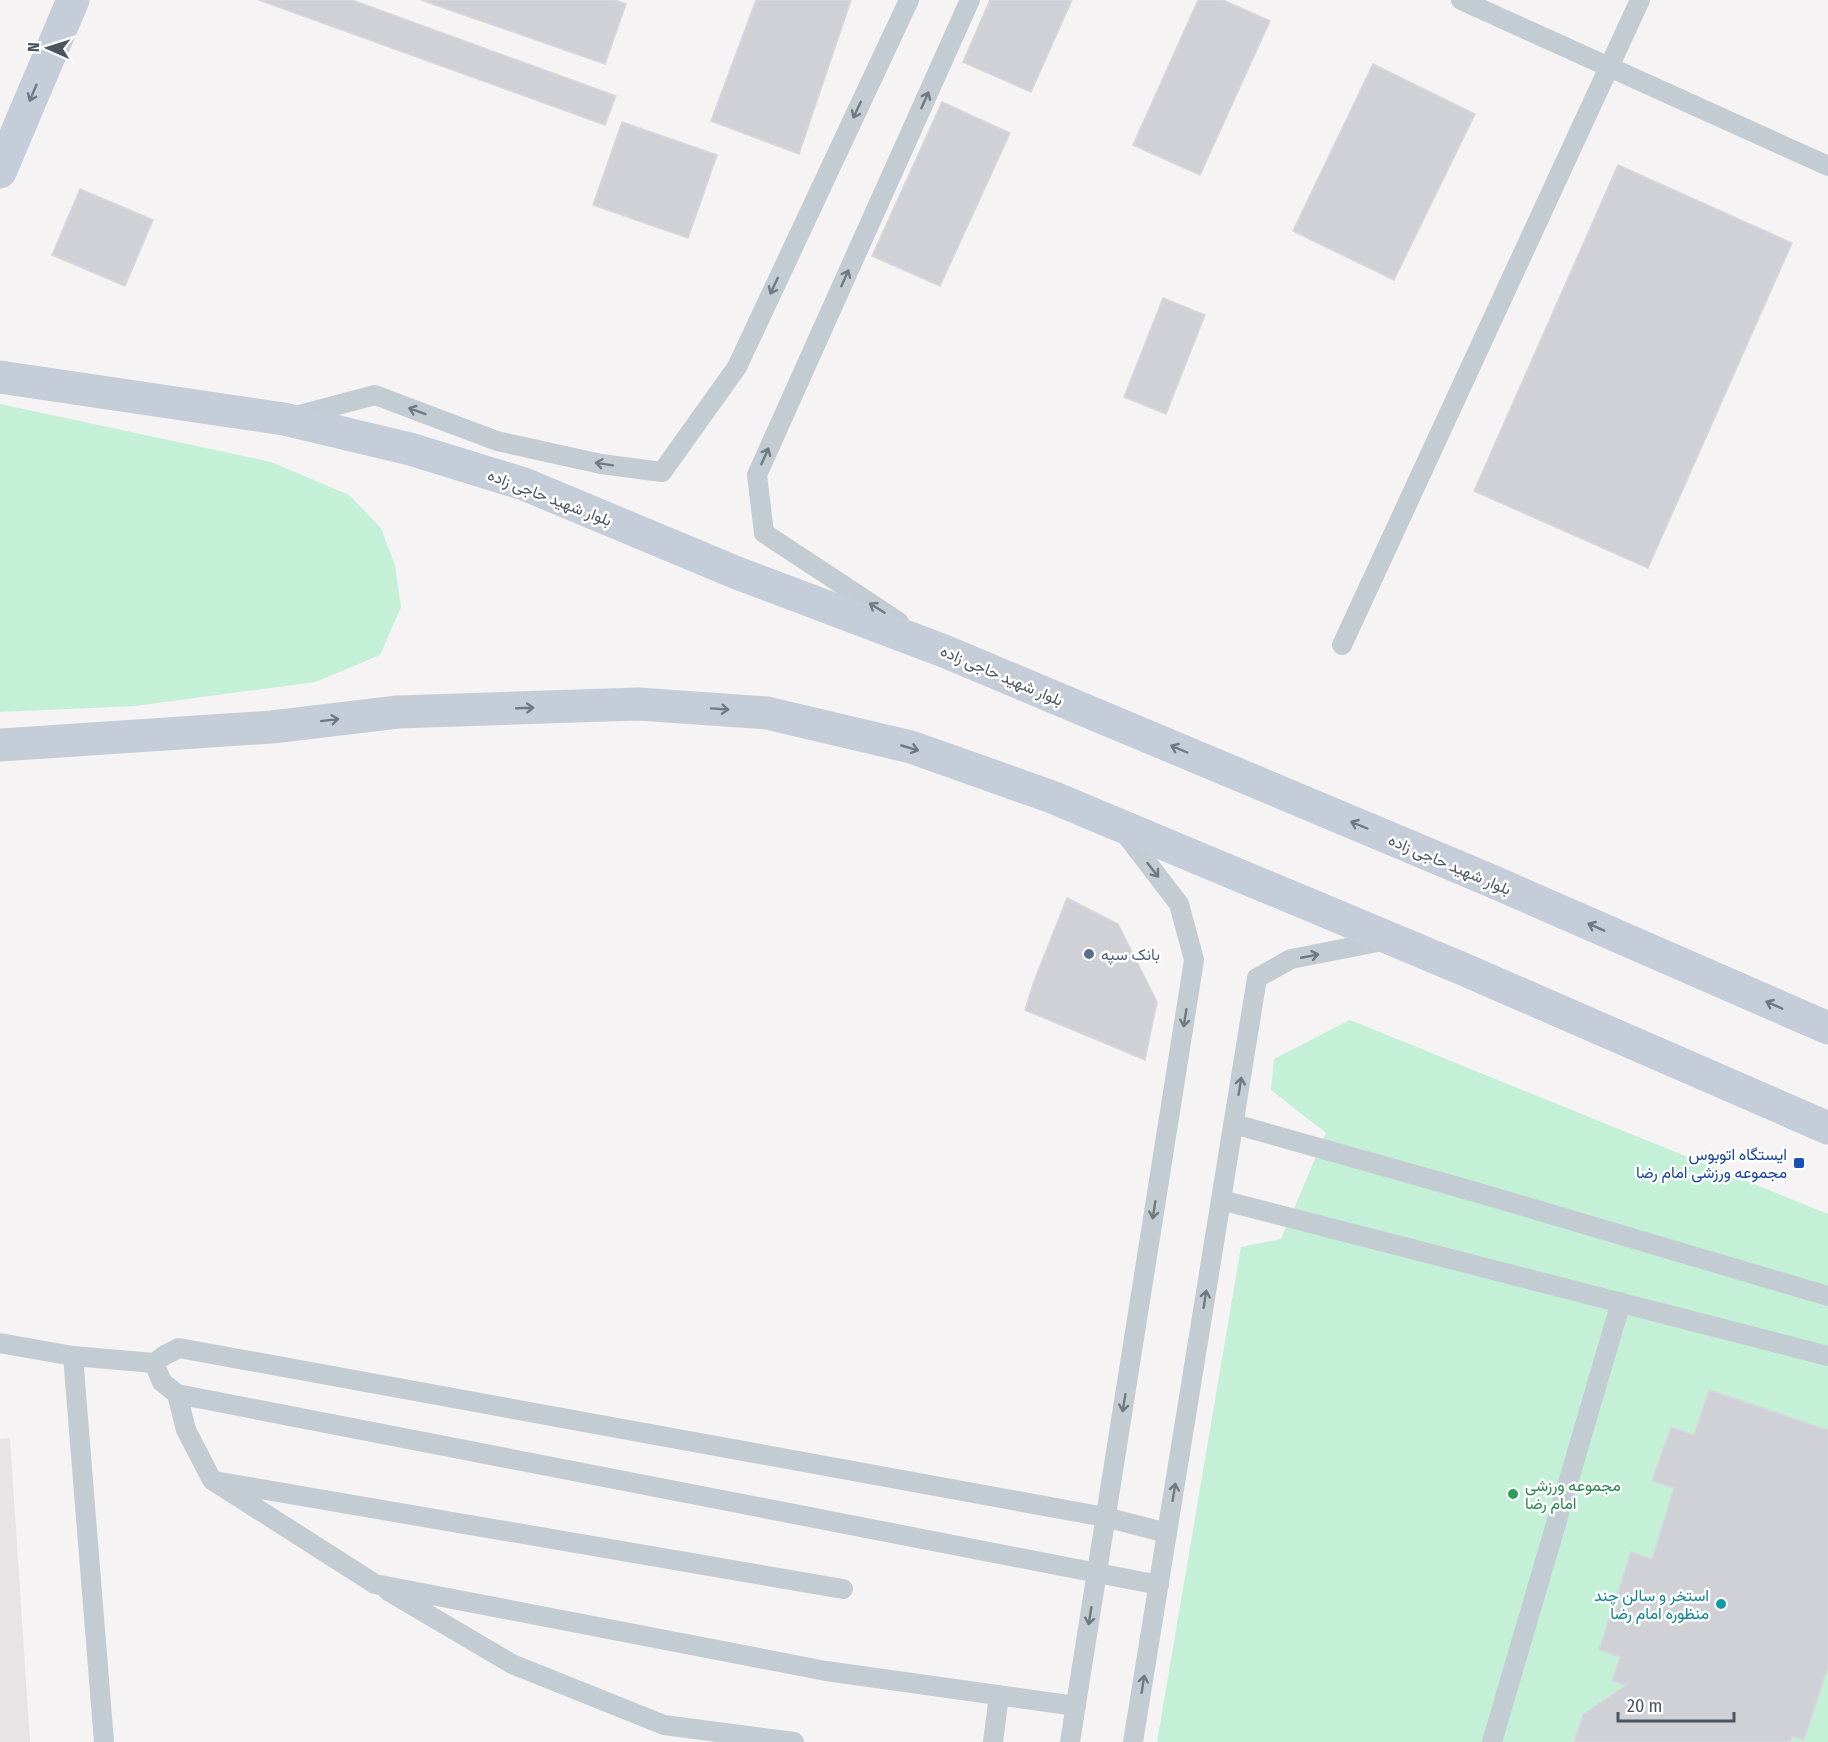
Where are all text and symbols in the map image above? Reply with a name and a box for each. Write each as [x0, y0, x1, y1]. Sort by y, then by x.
north arrow [18, 18, 78, 78]
text: N [24, 42, 43, 53]
one-way arrow [27, 83, 39, 101]
one-way arrow [919, 92, 931, 110]
one-way arrow [851, 100, 863, 118]
one-way arrow [839, 270, 851, 288]
one-way arrow [768, 277, 780, 295]
one-way arrow [408, 404, 427, 415]
one-way arrow [760, 448, 771, 466]
one-way arrow [595, 459, 614, 470]
street label: بلوار شهید حاجی زاده [485, 465, 615, 531]
one-way arrow [869, 602, 886, 614]
street label: بلوار شهید حاجی زاده [937, 641, 1066, 711]
one-way arrow [514, 702, 534, 713]
one-way arrow [709, 704, 729, 715]
one-way arrow [320, 714, 340, 725]
one-way arrow [900, 743, 919, 754]
one-way arrow [1170, 743, 1189, 754]
one-way arrow [1350, 819, 1368, 830]
street label: بلوار شهید حاجی زاده [1385, 830, 1514, 900]
one-way arrow [1147, 862, 1160, 878]
one-way arrow [1587, 921, 1605, 932]
place label: بانک سپه [1101, 945, 1160, 966]
marker: بانک سپه [1082, 947, 1096, 961]
one-way arrow [1300, 950, 1319, 961]
one-way arrow [1766, 999, 1784, 1010]
one-way arrow [1179, 1007, 1190, 1027]
one-way arrow [1234, 1077, 1245, 1096]
place label: ایستگاه اتوبوس مجموعه ورزشی امام رضا [1636, 1145, 1787, 1183]
marker: ایستگاه اتوبوس مجموعه ورزشی امام رضا [1792, 1156, 1806, 1170]
one-way arrow [1148, 1200, 1159, 1220]
one-way arrow [1200, 1290, 1211, 1310]
one-way arrow [1118, 1393, 1129, 1412]
place label: مجموعه ورزشی امام رضا [1525, 1476, 1621, 1514]
one-way arrow [1168, 1482, 1179, 1502]
marker: مجموعه ورزشی امام رضا [1506, 1487, 1520, 1501]
place label: استخر و سالن چند منظوره امام رضا [1594, 1586, 1709, 1624]
marker: استخر و سالن چند منظوره امام رضا [1714, 1597, 1728, 1611]
one-way arrow [1084, 1606, 1095, 1626]
one-way arrow [1137, 1675, 1148, 1695]
scale bar [1618, 1685, 1734, 1723]
text: 20 m [1627, 1695, 1662, 1717]

